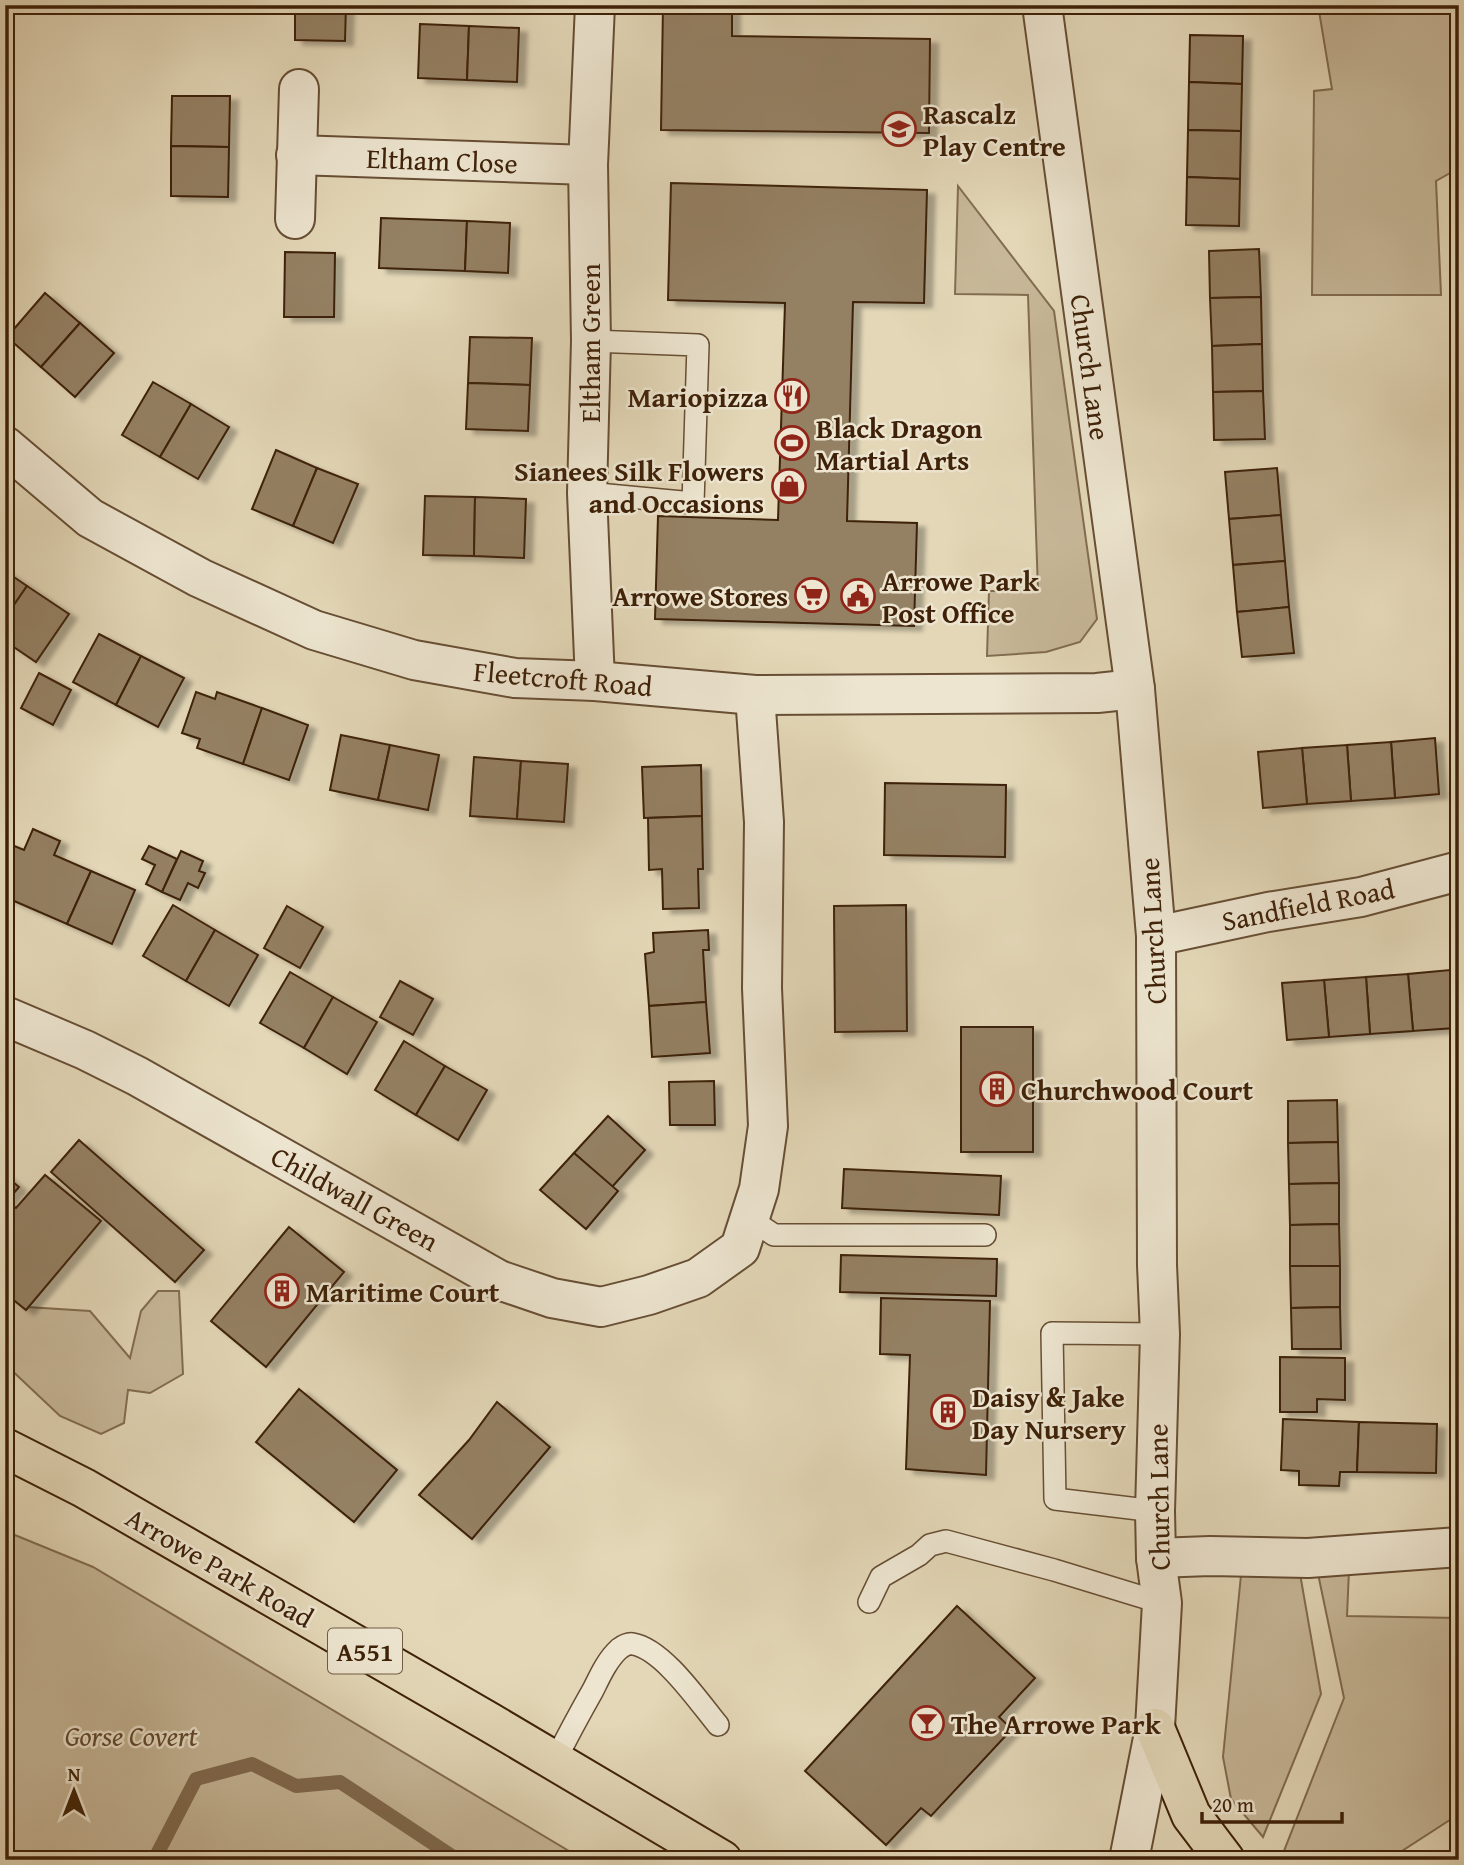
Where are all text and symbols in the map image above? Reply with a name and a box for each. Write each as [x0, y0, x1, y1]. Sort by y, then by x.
place label: Rascalz Play Centre [923, 93, 1066, 166]
school or university icon: Rascalz Play Centre [880, 110, 918, 148]
street label: Eltham Close [366, 137, 518, 183]
street label: Eltham Green [569, 263, 610, 423]
street label: Church Lane [1060, 291, 1122, 443]
place label: Mariopizza [627, 376, 769, 417]
restaurant icon: Mariopizza [773, 377, 811, 415]
place label: Black Dragon Martial Arts [816, 407, 983, 480]
sports icon: Black Dragon Martial Arts [773, 424, 811, 462]
place label: Sianees Silk Flowers and Occasions [514, 450, 764, 523]
shop icon: Sianees Silk Flowers and Occasions [770, 467, 808, 505]
place label: Arrowe Park Post Office [882, 560, 1040, 633]
place label: Arrowe Stores [612, 575, 788, 616]
supermarket icon: Arrowe Stores [793, 576, 831, 614]
public building icon: Arrowe Park Post Office [839, 577, 877, 615]
street label: Fleetcroft Road [472, 650, 654, 706]
street label: Church Lane [1128, 857, 1176, 1005]
street label: Sandfield Road [1218, 867, 1398, 941]
place label: Churchwood Court [1021, 1069, 1253, 1110]
building icon: Churchwood Court [978, 1070, 1016, 1108]
street label: Childwall Green [264, 1135, 446, 1261]
place label: Maritime Court [306, 1271, 500, 1312]
building icon: Maritime Court [263, 1272, 301, 1310]
place label: Daisy & Jake Day Nursery [972, 1376, 1126, 1449]
building icon: Daisy & Jake Day Nursery [929, 1393, 967, 1431]
street label: Church Lane [1136, 1423, 1180, 1571]
street label: Arrowe Park Road [118, 1497, 322, 1638]
road number: A551 [328, 1628, 402, 1674]
place label: The Arrowe Park [951, 1703, 1162, 1744]
bar icon: The Arrowe Park [908, 1704, 946, 1742]
park label: Gorse Covert [65, 1715, 198, 1756]
north arrow [38, 1756, 108, 1826]
text: N [68, 1760, 81, 1788]
scale bar [1202, 1781, 1342, 1825]
text: 20 m [1212, 1789, 1254, 1820]

